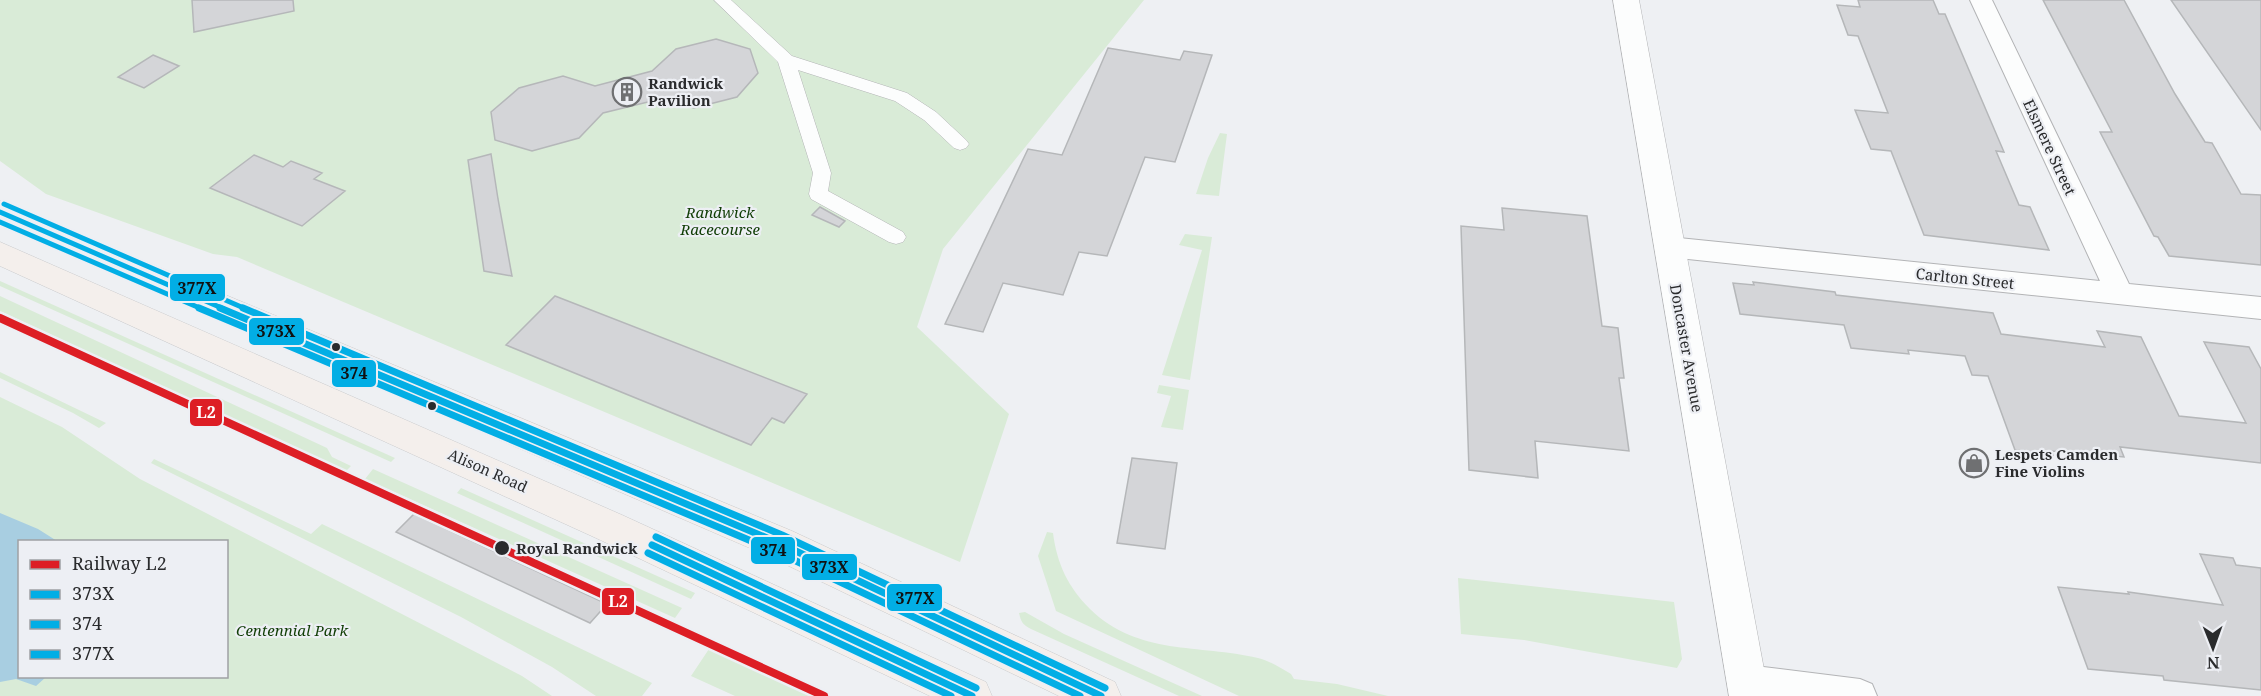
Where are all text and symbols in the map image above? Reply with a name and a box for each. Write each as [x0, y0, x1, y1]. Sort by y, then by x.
place label: Randwick Pavilion [648, 73, 723, 110]
building icon: Randwick Pavilion [611, 76, 643, 108]
street label: Elsmere Street [2019, 96, 2081, 198]
park label: Randwick Racecourse [679, 202, 760, 239]
street label: Carlton Street [1915, 263, 2015, 293]
line badge: 377X [169, 273, 226, 302]
text: 377X [178, 277, 217, 299]
street label: Doncaster Avenue [1666, 282, 1708, 414]
line badge: 373X [248, 317, 305, 346]
text: 373X [257, 320, 296, 342]
unlabelled marker [330, 341, 342, 353]
line badge: 374 [331, 359, 377, 388]
text: 374 [340, 362, 368, 384]
line badge: L2 [189, 398, 223, 427]
unlabelled marker [426, 400, 438, 412]
text: L2 [196, 401, 216, 423]
street label: Alison Road [445, 444, 531, 496]
place label: Lespets Camden Fine Violins [1995, 444, 2118, 481]
shop icon: Lespets Camden Fine Violins [1958, 447, 1990, 479]
line badge: 374 [750, 536, 796, 565]
place label: Royal Randwick [516, 538, 638, 558]
marker: Royal Randwick [493, 539, 511, 557]
text: 374 [759, 539, 787, 561]
legend [18, 540, 228, 678]
text: Railway L2 [72, 551, 167, 575]
line badge: 373X [801, 553, 858, 581]
text: 373X [810, 556, 849, 578]
text: 373X [72, 581, 114, 605]
line badge: 377X [886, 583, 943, 612]
line badge: L2 [601, 587, 635, 616]
text: 377X [896, 587, 935, 609]
text: L2 [608, 590, 628, 612]
text: 374 [72, 611, 102, 635]
north arrow [2183, 618, 2243, 678]
park label: Centennial Park [236, 620, 348, 640]
text: 377X [72, 641, 114, 665]
text: N [2206, 652, 2220, 674]

